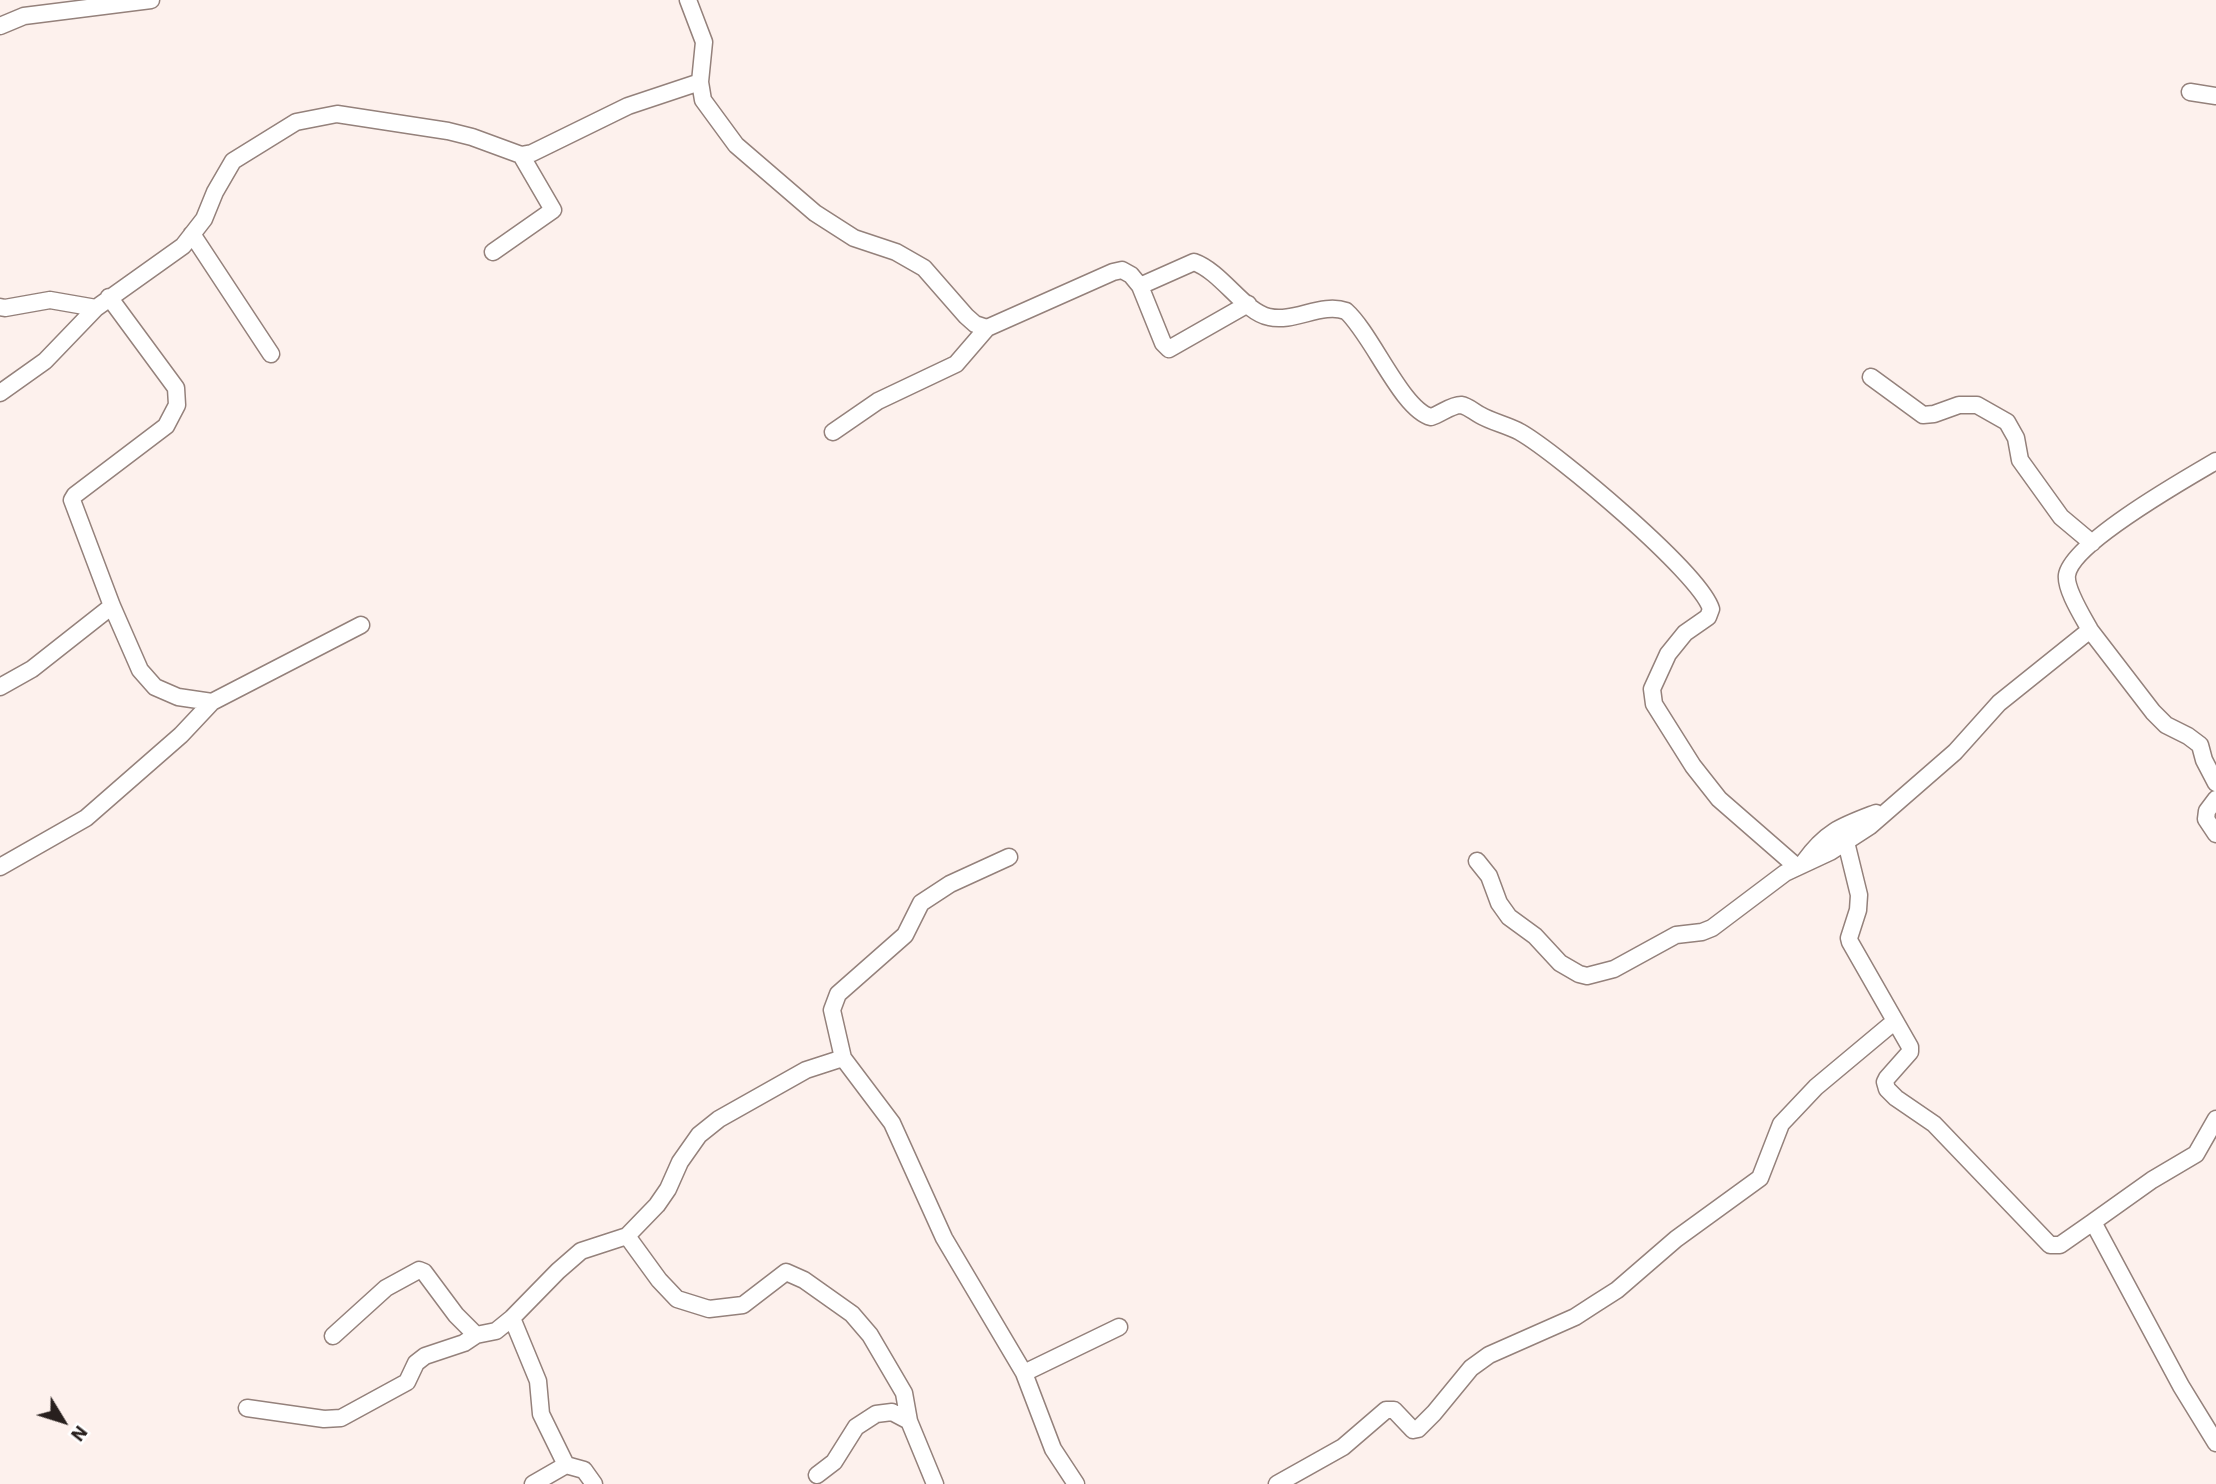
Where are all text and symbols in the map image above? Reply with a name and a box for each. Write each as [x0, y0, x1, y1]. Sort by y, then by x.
north arrow [28, 1386, 98, 1456]
text: N [66, 1421, 93, 1447]

